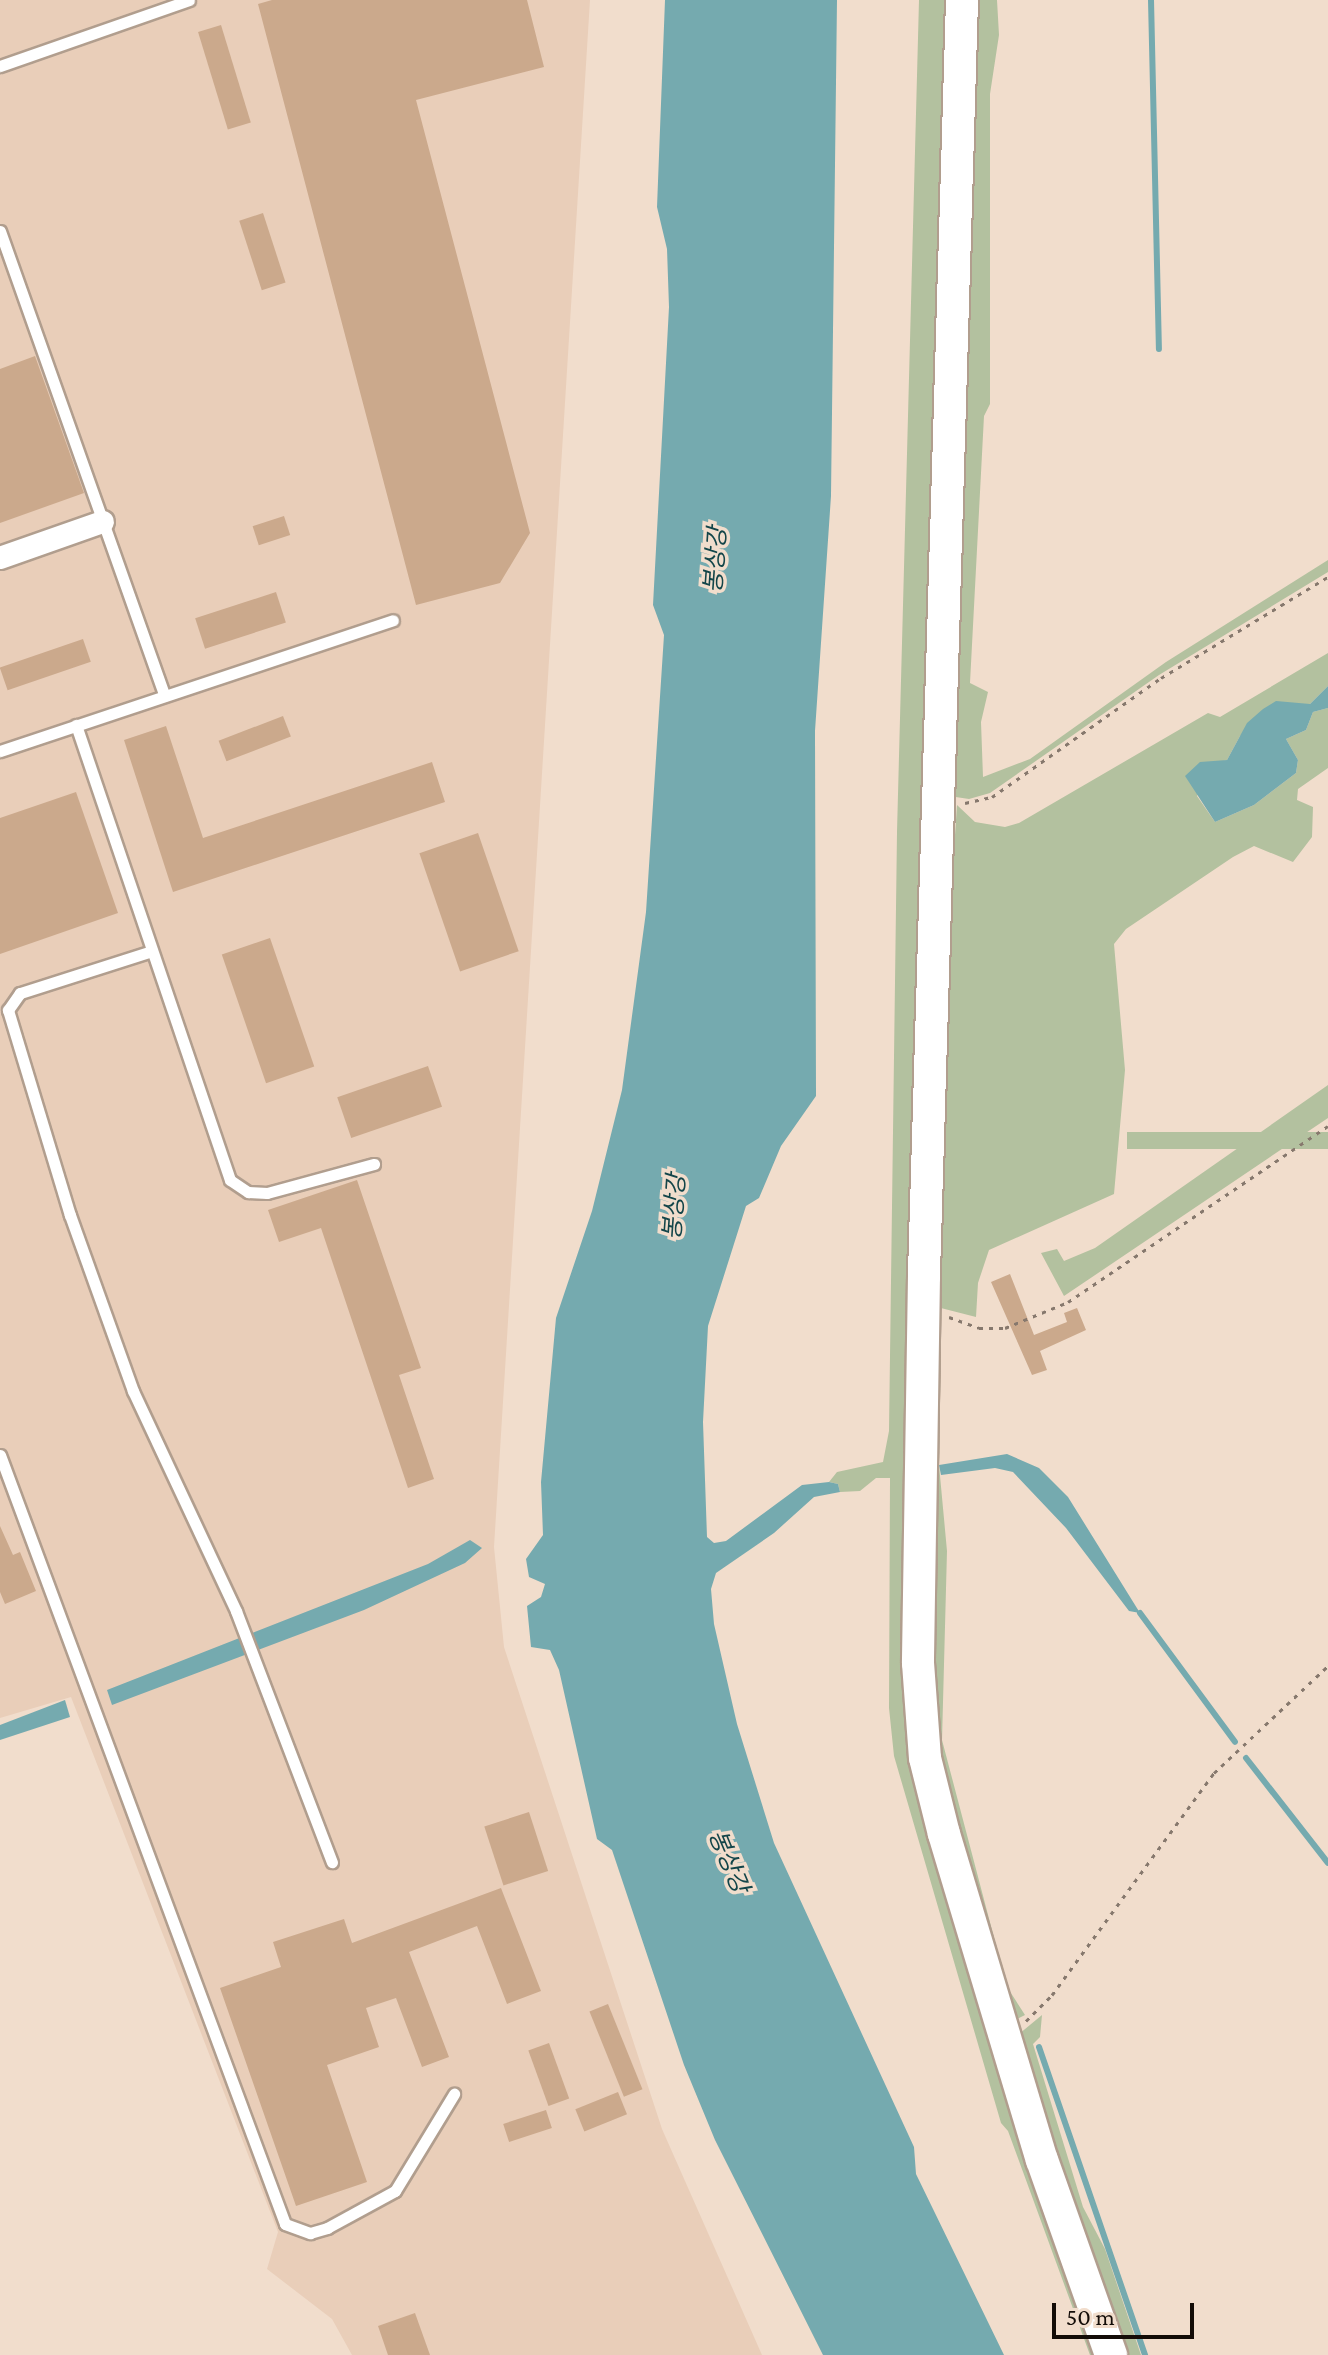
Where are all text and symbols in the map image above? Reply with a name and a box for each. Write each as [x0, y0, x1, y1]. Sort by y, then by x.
water label: 봉상강 [698, 526, 732, 594]
water label: 봉상강 [657, 1173, 691, 1241]
water label: 봉상강 [703, 1825, 755, 1897]
scale bar [1056, 2287, 1198, 2337]
text: 50 m [1066, 2303, 1115, 2330]

